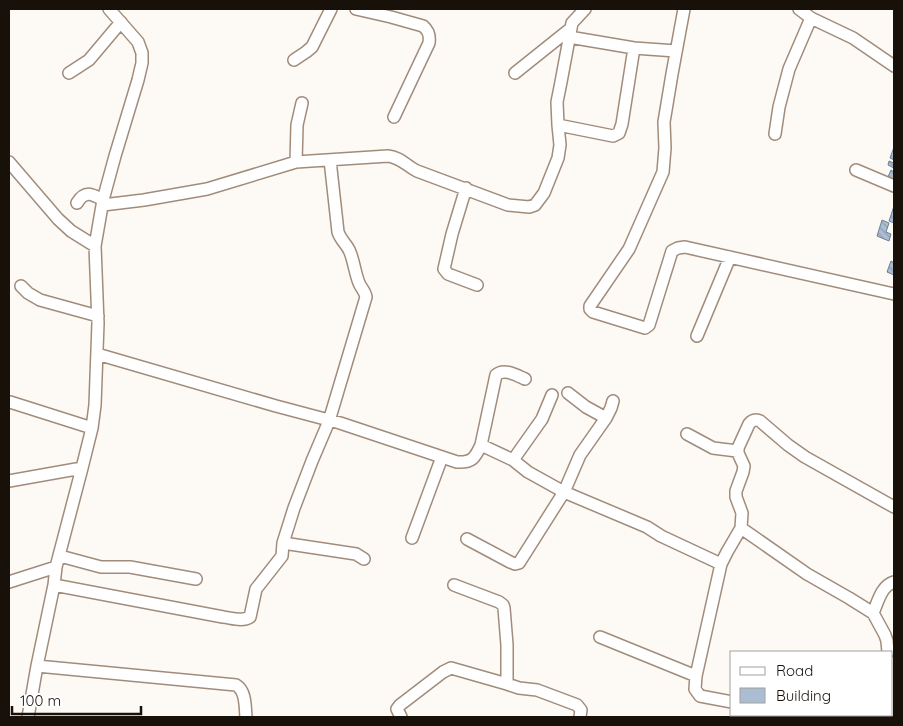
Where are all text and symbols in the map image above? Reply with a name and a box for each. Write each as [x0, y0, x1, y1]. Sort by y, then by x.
legend [730, 651, 893, 716]
text: Road [776, 661, 813, 680]
scale bar [12, 684, 141, 716]
text: Building [776, 686, 831, 705]
text: 100 m [20, 691, 61, 710]

